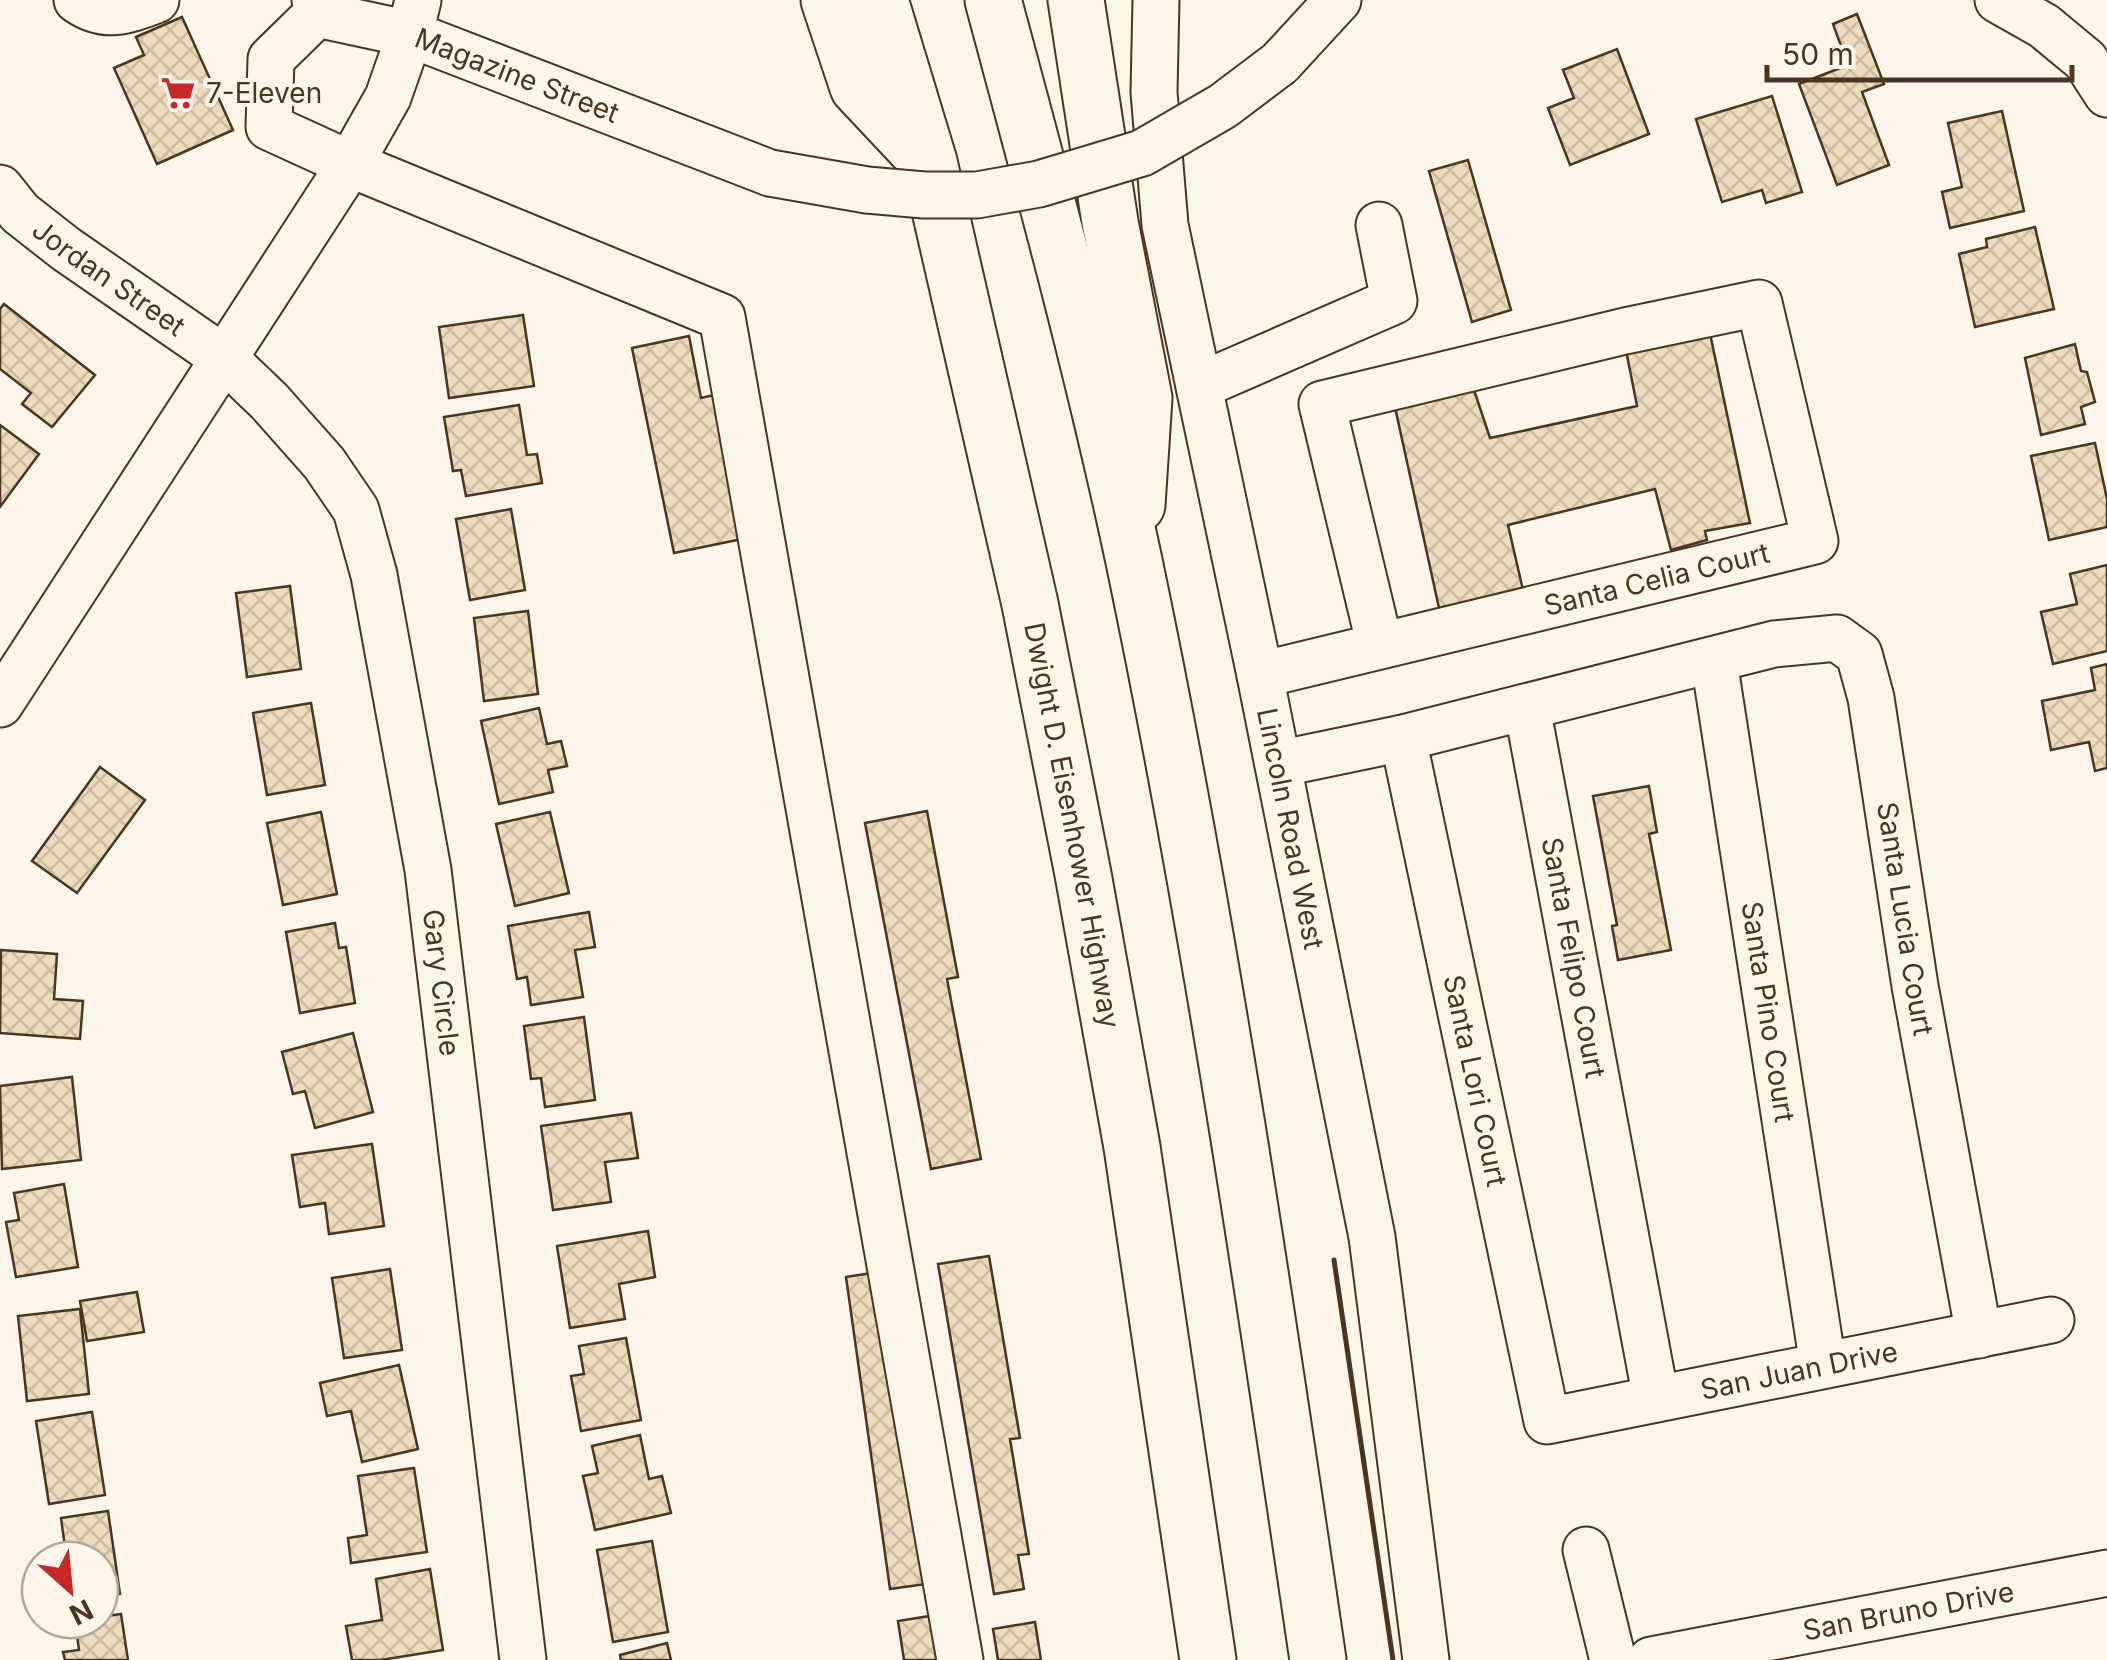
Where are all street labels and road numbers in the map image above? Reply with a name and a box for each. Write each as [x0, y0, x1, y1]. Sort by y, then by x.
street label: Magazine Street [410, 21, 624, 130]
street label: Jordan Street [26, 212, 192, 343]
street label: Santa Celia Court [1540, 536, 1773, 623]
street label: Dwight D. Eisenhower Highway [1017, 620, 1127, 1031]
street label: Lincoln Road West [1250, 705, 1331, 952]
street label: Santa Lucia Court [1870, 800, 1941, 1038]
street label: Santa Felipo Court [1535, 835, 1613, 1081]
street label: Santa Pino Court [1734, 899, 1802, 1125]
street label: Gary Circle [416, 907, 467, 1058]
street label: Santa Lori Court [1436, 972, 1514, 1189]
street label: San Juan Drive [1697, 1334, 1901, 1407]
street label: San Bruno Drive [1800, 1574, 2017, 1648]

